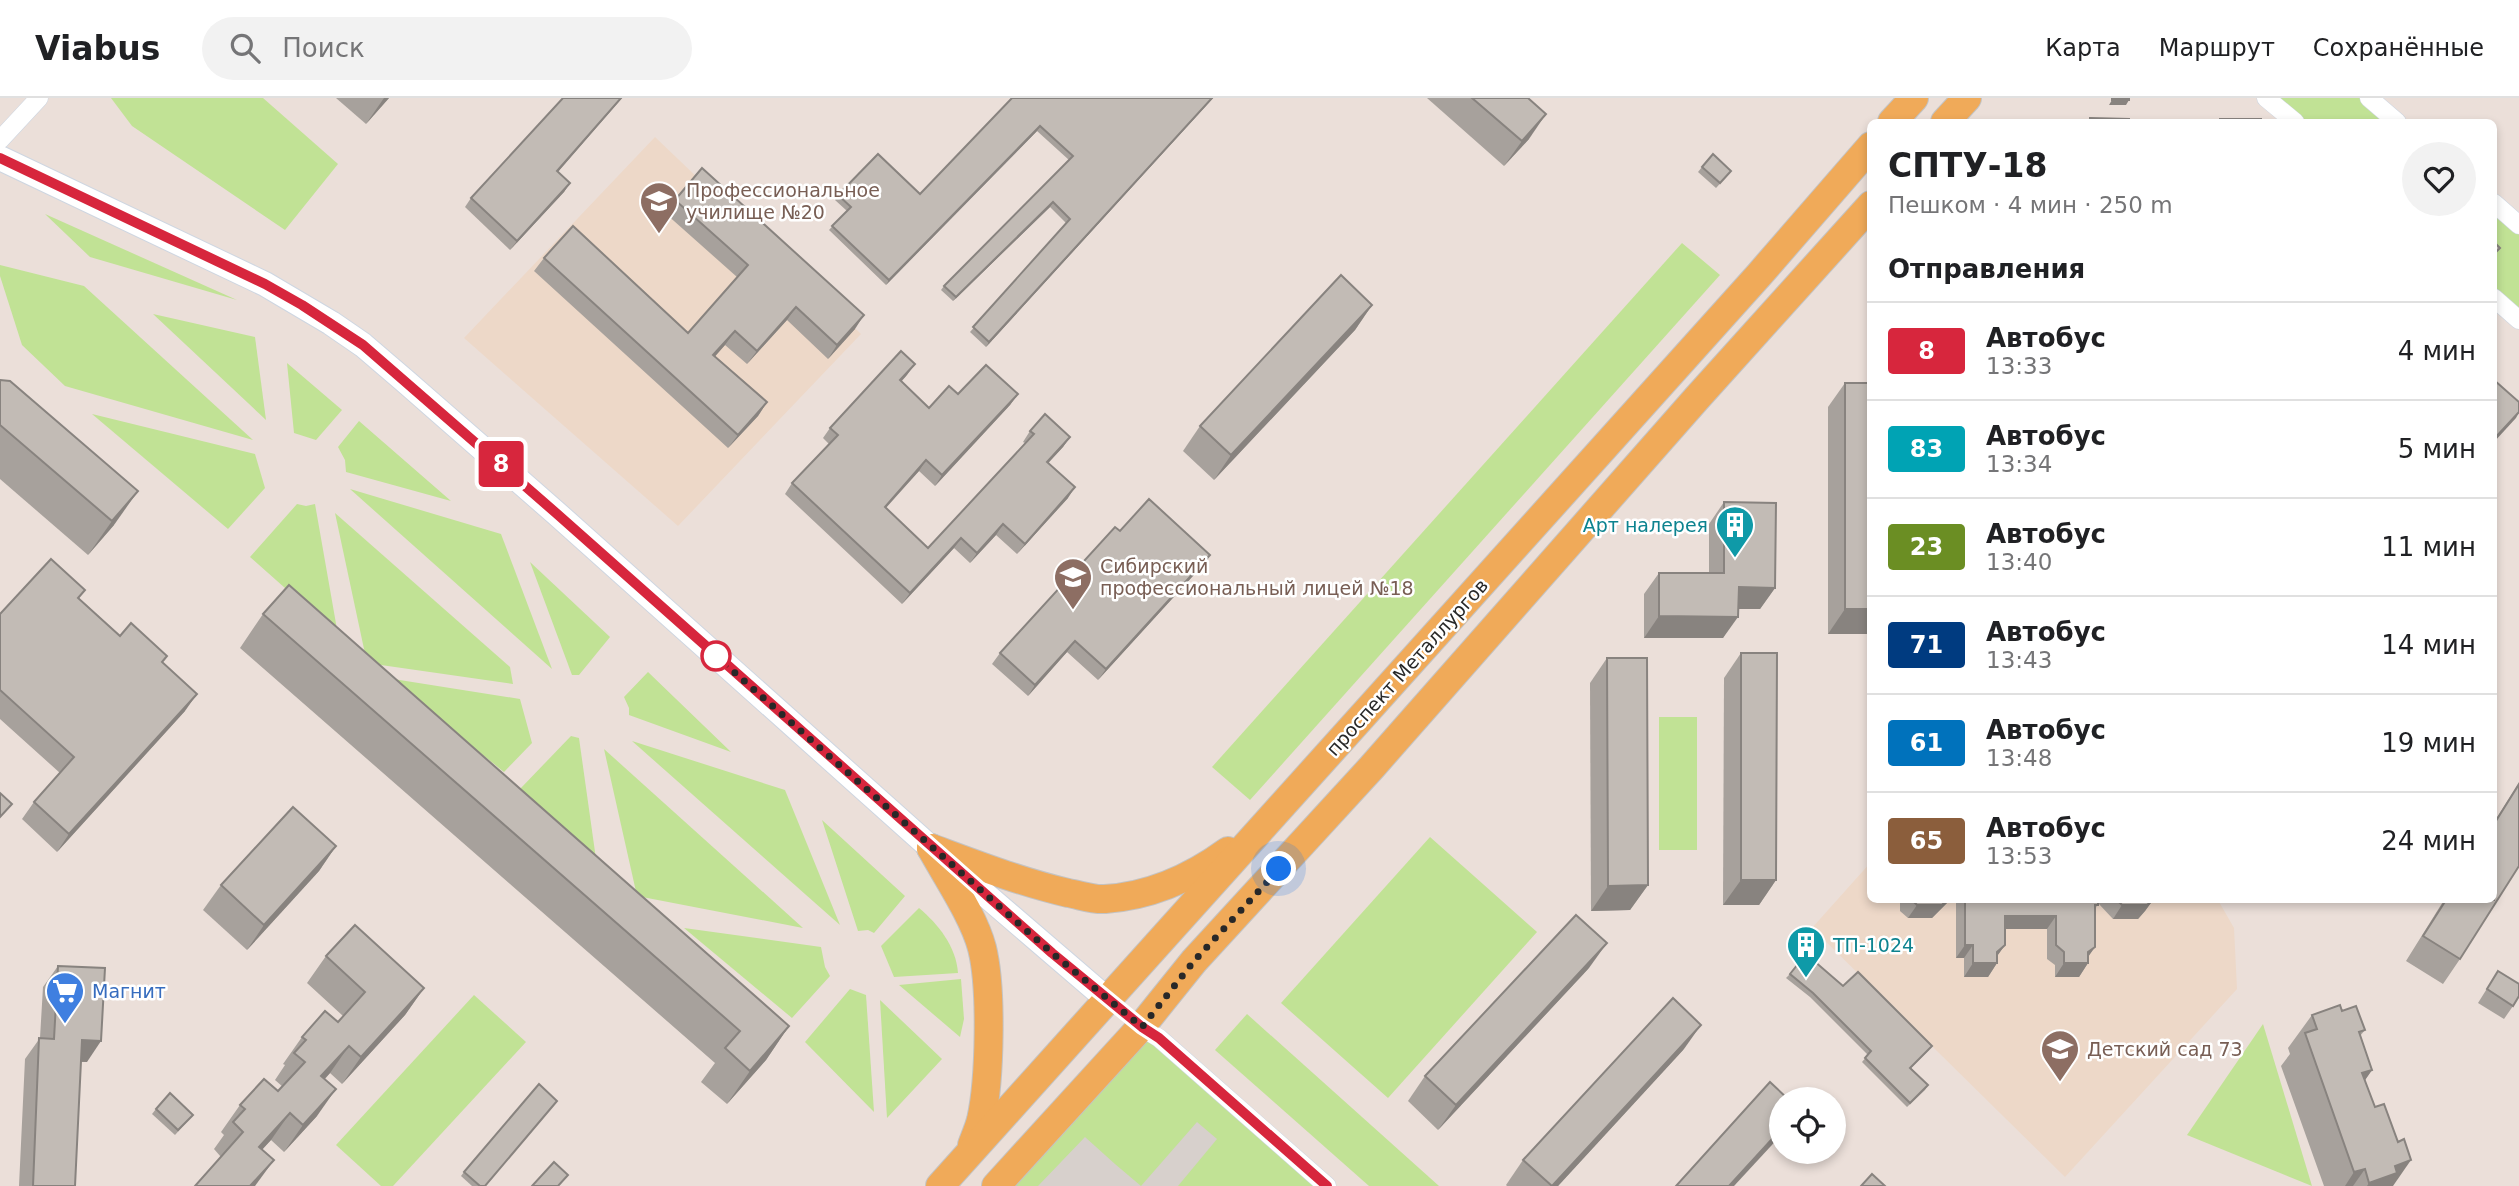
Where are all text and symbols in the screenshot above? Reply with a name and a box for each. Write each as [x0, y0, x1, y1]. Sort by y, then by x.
search box [202, 17, 692, 80]
text: Viabus [35, 29, 160, 68]
icon: search [226, 29, 264, 67]
text: Поиск [282, 33, 365, 63]
text: Карта [2045, 34, 2121, 62]
text: Маршрут [2159, 34, 2275, 62]
text: Сохранённые [2313, 34, 2484, 62]
button: heart [2402, 142, 2476, 216]
text: СПТУ-18 [1888, 146, 2047, 185]
place label: Профессиональное училище №20 [686, 179, 880, 223]
school or university icon: Профессиональное училище №20 [638, 180, 680, 235]
text: Пешком · 4 мин · 250 m [1888, 192, 2173, 218]
text: Отправления [1888, 254, 2085, 284]
text: Автобус [1986, 323, 2106, 353]
text: 4 мин [2398, 336, 2476, 366]
text: 8 [1918, 337, 1935, 365]
text: 13:33 [1986, 353, 2052, 379]
text: Автобус [1986, 421, 2106, 451]
text: 5 мин [2398, 434, 2476, 464]
text: 83 [1910, 435, 1943, 463]
line badge: 8 [478, 441, 524, 487]
text: 8 [493, 450, 509, 478]
text: 13:34 [1986, 451, 2052, 477]
building icon: Арт налерея [1714, 504, 1756, 559]
place label: Арт налерея [1583, 514, 1708, 536]
text: Автобус [1986, 519, 2106, 549]
text: 11 мин [2381, 532, 2476, 562]
text: 23 [1910, 533, 1943, 561]
text: 13:40 [1986, 549, 2052, 575]
place label: Сибирский профессиональный лицей №18 [1100, 555, 1414, 599]
school or university icon: Сибирский профессиональный лицей №18 [1052, 556, 1094, 611]
street label: проспект Металлургов [1322, 574, 1492, 760]
text: Автобус [1986, 617, 2106, 647]
text: 14 мин [2381, 630, 2476, 660]
text: 71 [1910, 631, 1943, 659]
unlabelled marker [701, 641, 731, 671]
text: 13:43 [1986, 647, 2052, 673]
text: Автобус [1986, 715, 2106, 745]
text: 19 мин [2381, 728, 2476, 758]
text: 61 [1910, 729, 1943, 757]
text: 13:48 [1986, 745, 2052, 771]
text: Автобус [1986, 813, 2106, 843]
text: 24 мин [2381, 826, 2476, 856]
text: 65 [1910, 827, 1943, 855]
text: 13:53 [1986, 843, 2052, 869]
your location [1261, 851, 1296, 886]
building icon: ТП-1024 [1785, 924, 1827, 979]
place label: ТП-1024 [1832, 934, 1914, 956]
supermarket icon: Магнит [44, 970, 86, 1025]
place label: Магнит [92, 980, 166, 1002]
school or university icon: Детский сад 73 [2039, 1028, 2081, 1083]
place label: Детский сад 73 [2087, 1038, 2243, 1060]
map controls [1769, 1087, 1846, 1164]
button: locate [1769, 1087, 1846, 1164]

